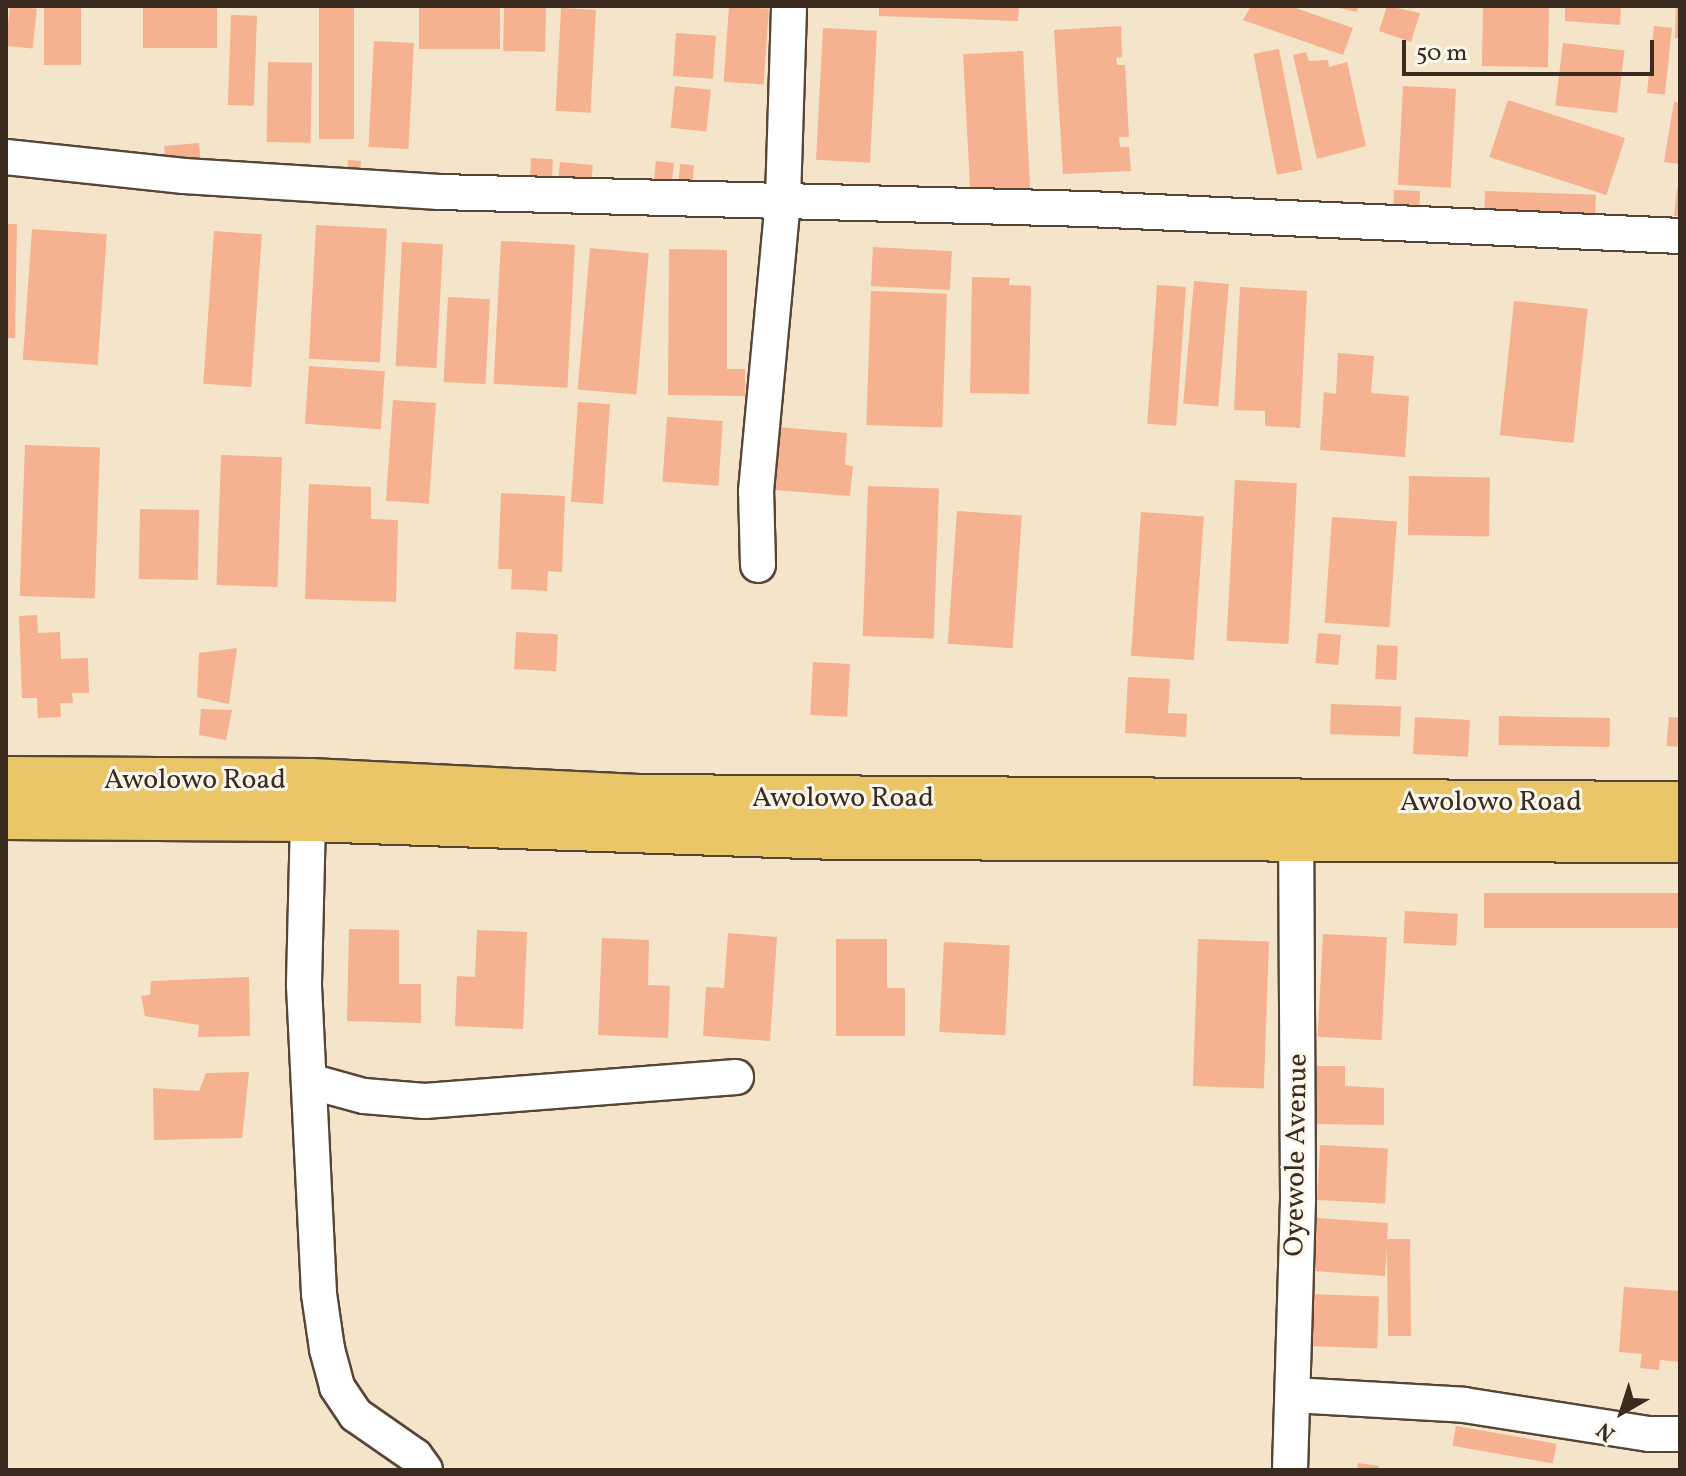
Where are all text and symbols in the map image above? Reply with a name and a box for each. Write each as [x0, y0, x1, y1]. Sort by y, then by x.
scale bar [1406, 24, 1658, 74]
text: 50 m [1416, 37, 1468, 71]
street label: Awolowo Road [104, 764, 286, 798]
street label: Awolowo Road [752, 782, 934, 816]
street label: Awolowo Road [1400, 786, 1582, 820]
street label: Oyewole Avenue [1278, 1053, 1316, 1257]
north arrow [1582, 1372, 1662, 1452]
text: N [1591, 1414, 1623, 1448]

